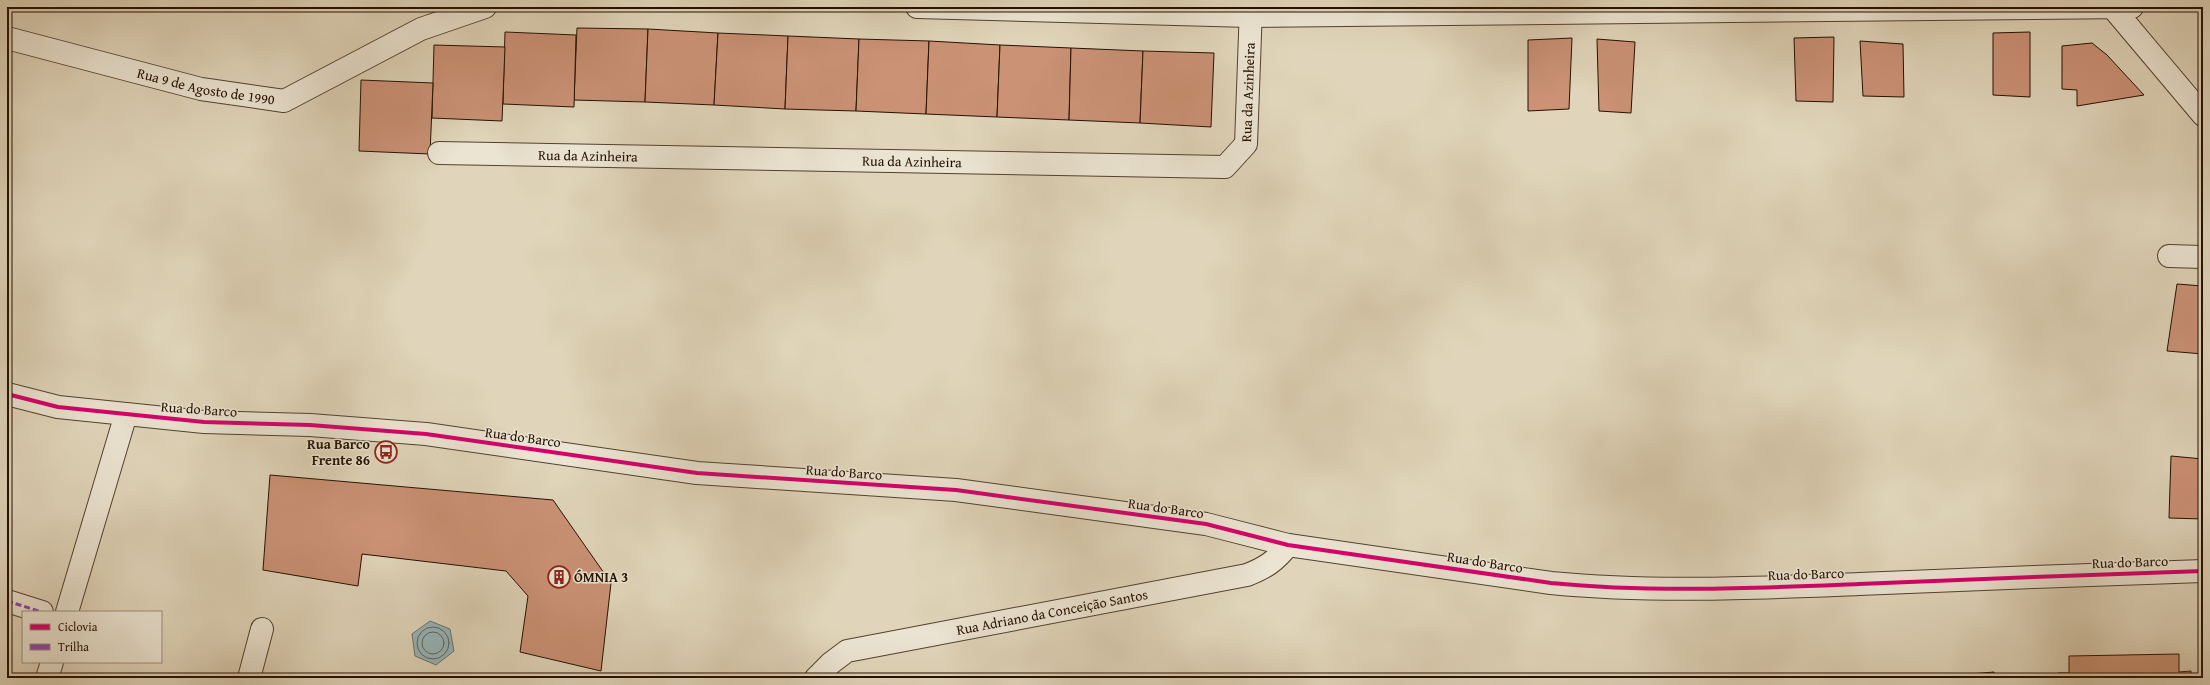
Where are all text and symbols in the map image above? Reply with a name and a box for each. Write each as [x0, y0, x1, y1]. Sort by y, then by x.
street label: Rua da Azinheira [1236, 42, 1260, 142]
street label: Rua 9 de Agosto de 1990 [135, 63, 276, 110]
street label: Rua da Azinheira [538, 145, 638, 167]
street label: Rua da Azinheira [862, 151, 962, 172]
street label: Rua do Barco [160, 396, 238, 422]
street label: Rua do Barco [484, 422, 562, 452]
place label: Rua Barco Frente 86 [307, 434, 371, 470]
bus stop icon: Rua Barco Frente 86 [373, 439, 399, 465]
street label: Rua do Barco [805, 459, 883, 485]
street label: Rua do Barco [1127, 493, 1205, 523]
street label: Rua do Barco [1446, 546, 1524, 578]
street label: Rua do Barco [2091, 551, 2169, 573]
street label: Rua do Barco [1767, 563, 1845, 585]
building icon: ÓMNIA 3 [546, 564, 572, 590]
place label: ÓMNIA 3 [574, 567, 628, 587]
street label: Rua Adriano da Conceição Santos [955, 584, 1150, 640]
legend [22, 611, 162, 663]
text: Ciclovia [58, 618, 98, 635]
text: Trilha [58, 638, 89, 655]

